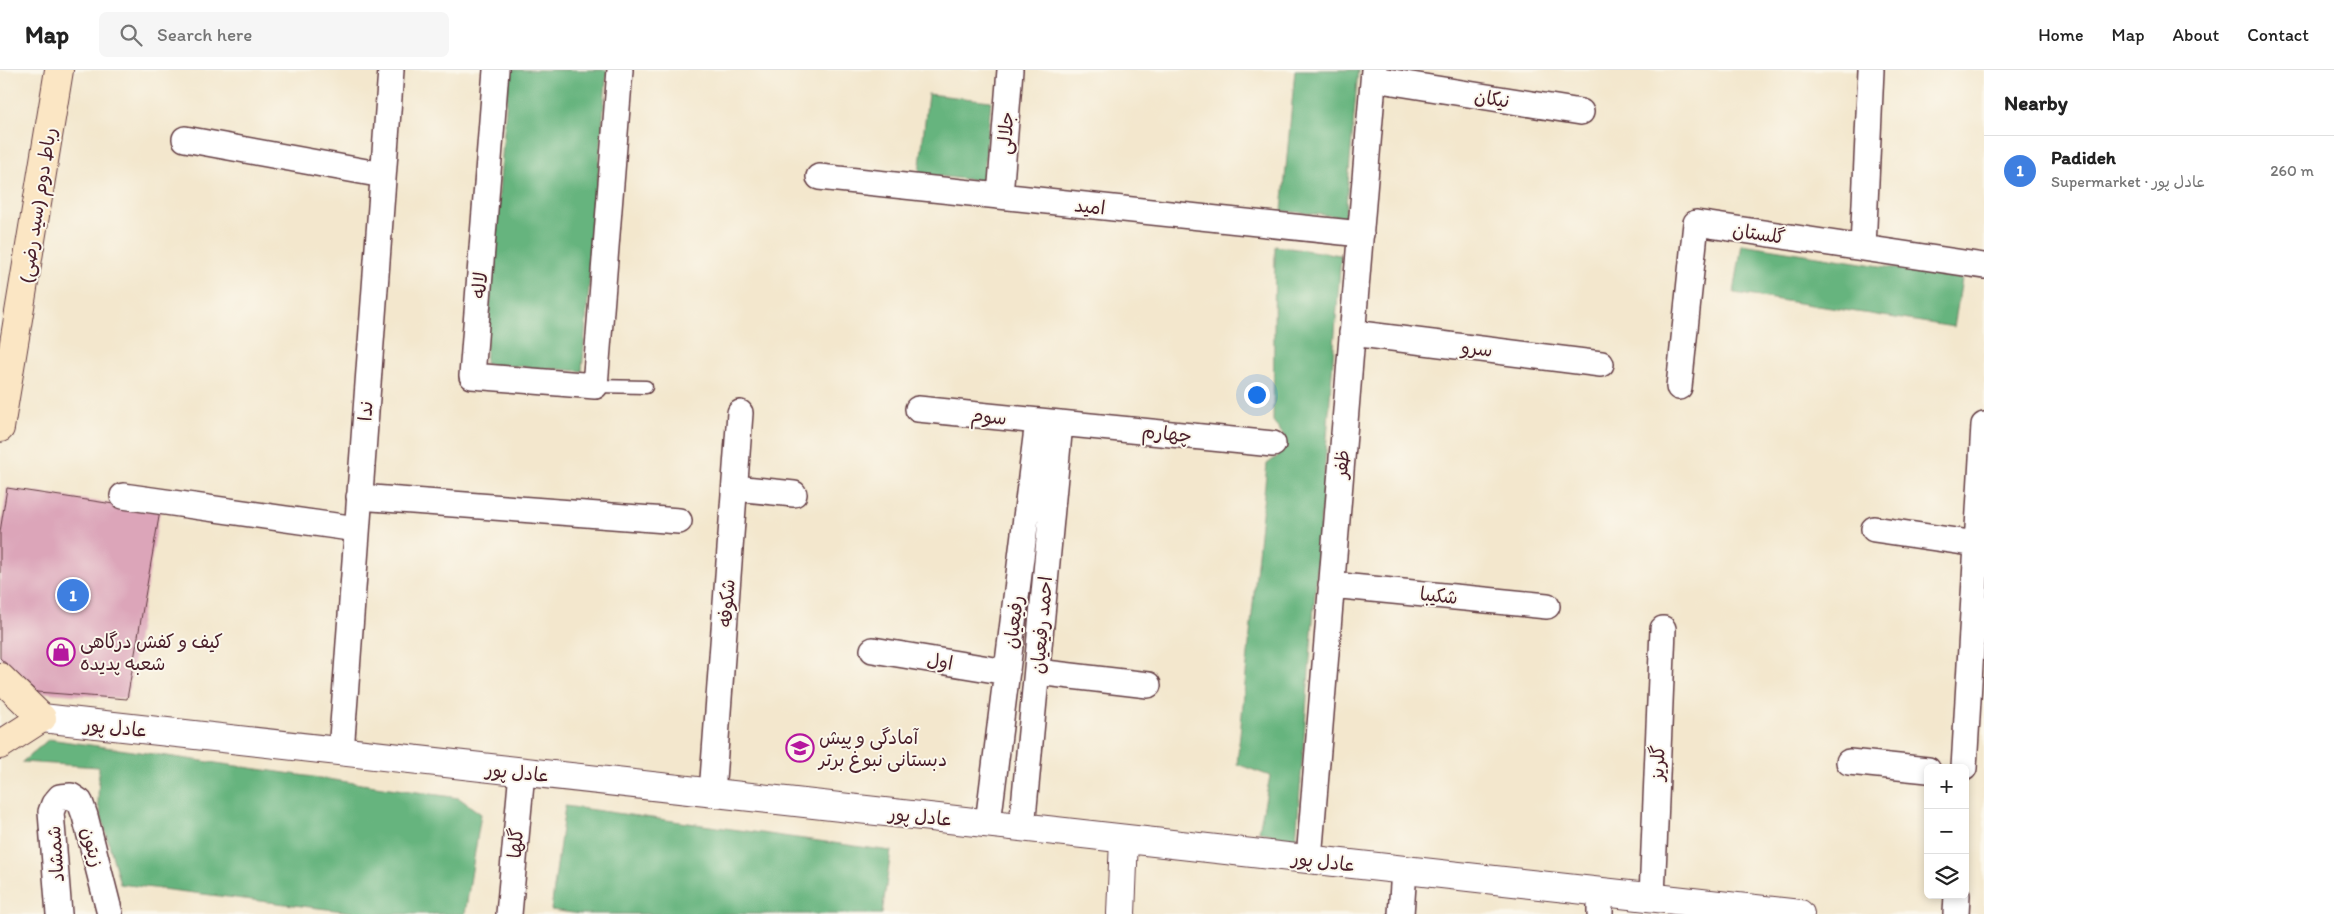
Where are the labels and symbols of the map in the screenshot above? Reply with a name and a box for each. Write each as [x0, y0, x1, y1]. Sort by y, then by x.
street label: نیکان [1473, 84, 1511, 113]
street label: جلالی [993, 111, 1019, 155]
street label: رباط دوم (سید رضی) [14, 126, 64, 285]
street label: امید [1073, 193, 1107, 220]
street label: گلستان [1731, 218, 1787, 249]
street label: لاله [467, 271, 492, 299]
street label: سرو [1459, 335, 1494, 363]
your location [1244, 382, 1270, 408]
street label: ندا [353, 400, 378, 422]
street label: سوم [969, 403, 1008, 433]
street label: چهارم [1140, 419, 1193, 451]
street label: ظفر [1329, 449, 1354, 481]
street label: احمد رفیعیان [1026, 575, 1057, 675]
pin: 1 [57, 576, 89, 614]
street label: شکوفه [713, 578, 740, 628]
street label: شکیبا [1419, 582, 1459, 609]
street label: رفیعیان [999, 594, 1028, 650]
place label: کیف و کفش درگاهی شعبه پدیده [80, 630, 223, 676]
shop icon: کیف و کفش درگاهی شعبه پدیده [46, 637, 76, 667]
street label: اول [925, 648, 955, 675]
street label: عادل پور [81, 712, 149, 743]
place label: آمادگی و پیش دبستانی نبوغ برتر [817, 726, 947, 773]
school or university icon: آمادگی و پیش دبستانی نبوغ برتر [785, 733, 815, 763]
street label: گلریز [1645, 745, 1670, 783]
street label: عادل پور [483, 757, 551, 788]
street label: عادل پور [886, 801, 954, 832]
street label: شمشاد [42, 825, 69, 883]
street label: زیتون [76, 825, 109, 870]
street label: گلها [503, 827, 528, 859]
street label: عادل پور [1289, 846, 1357, 878]

